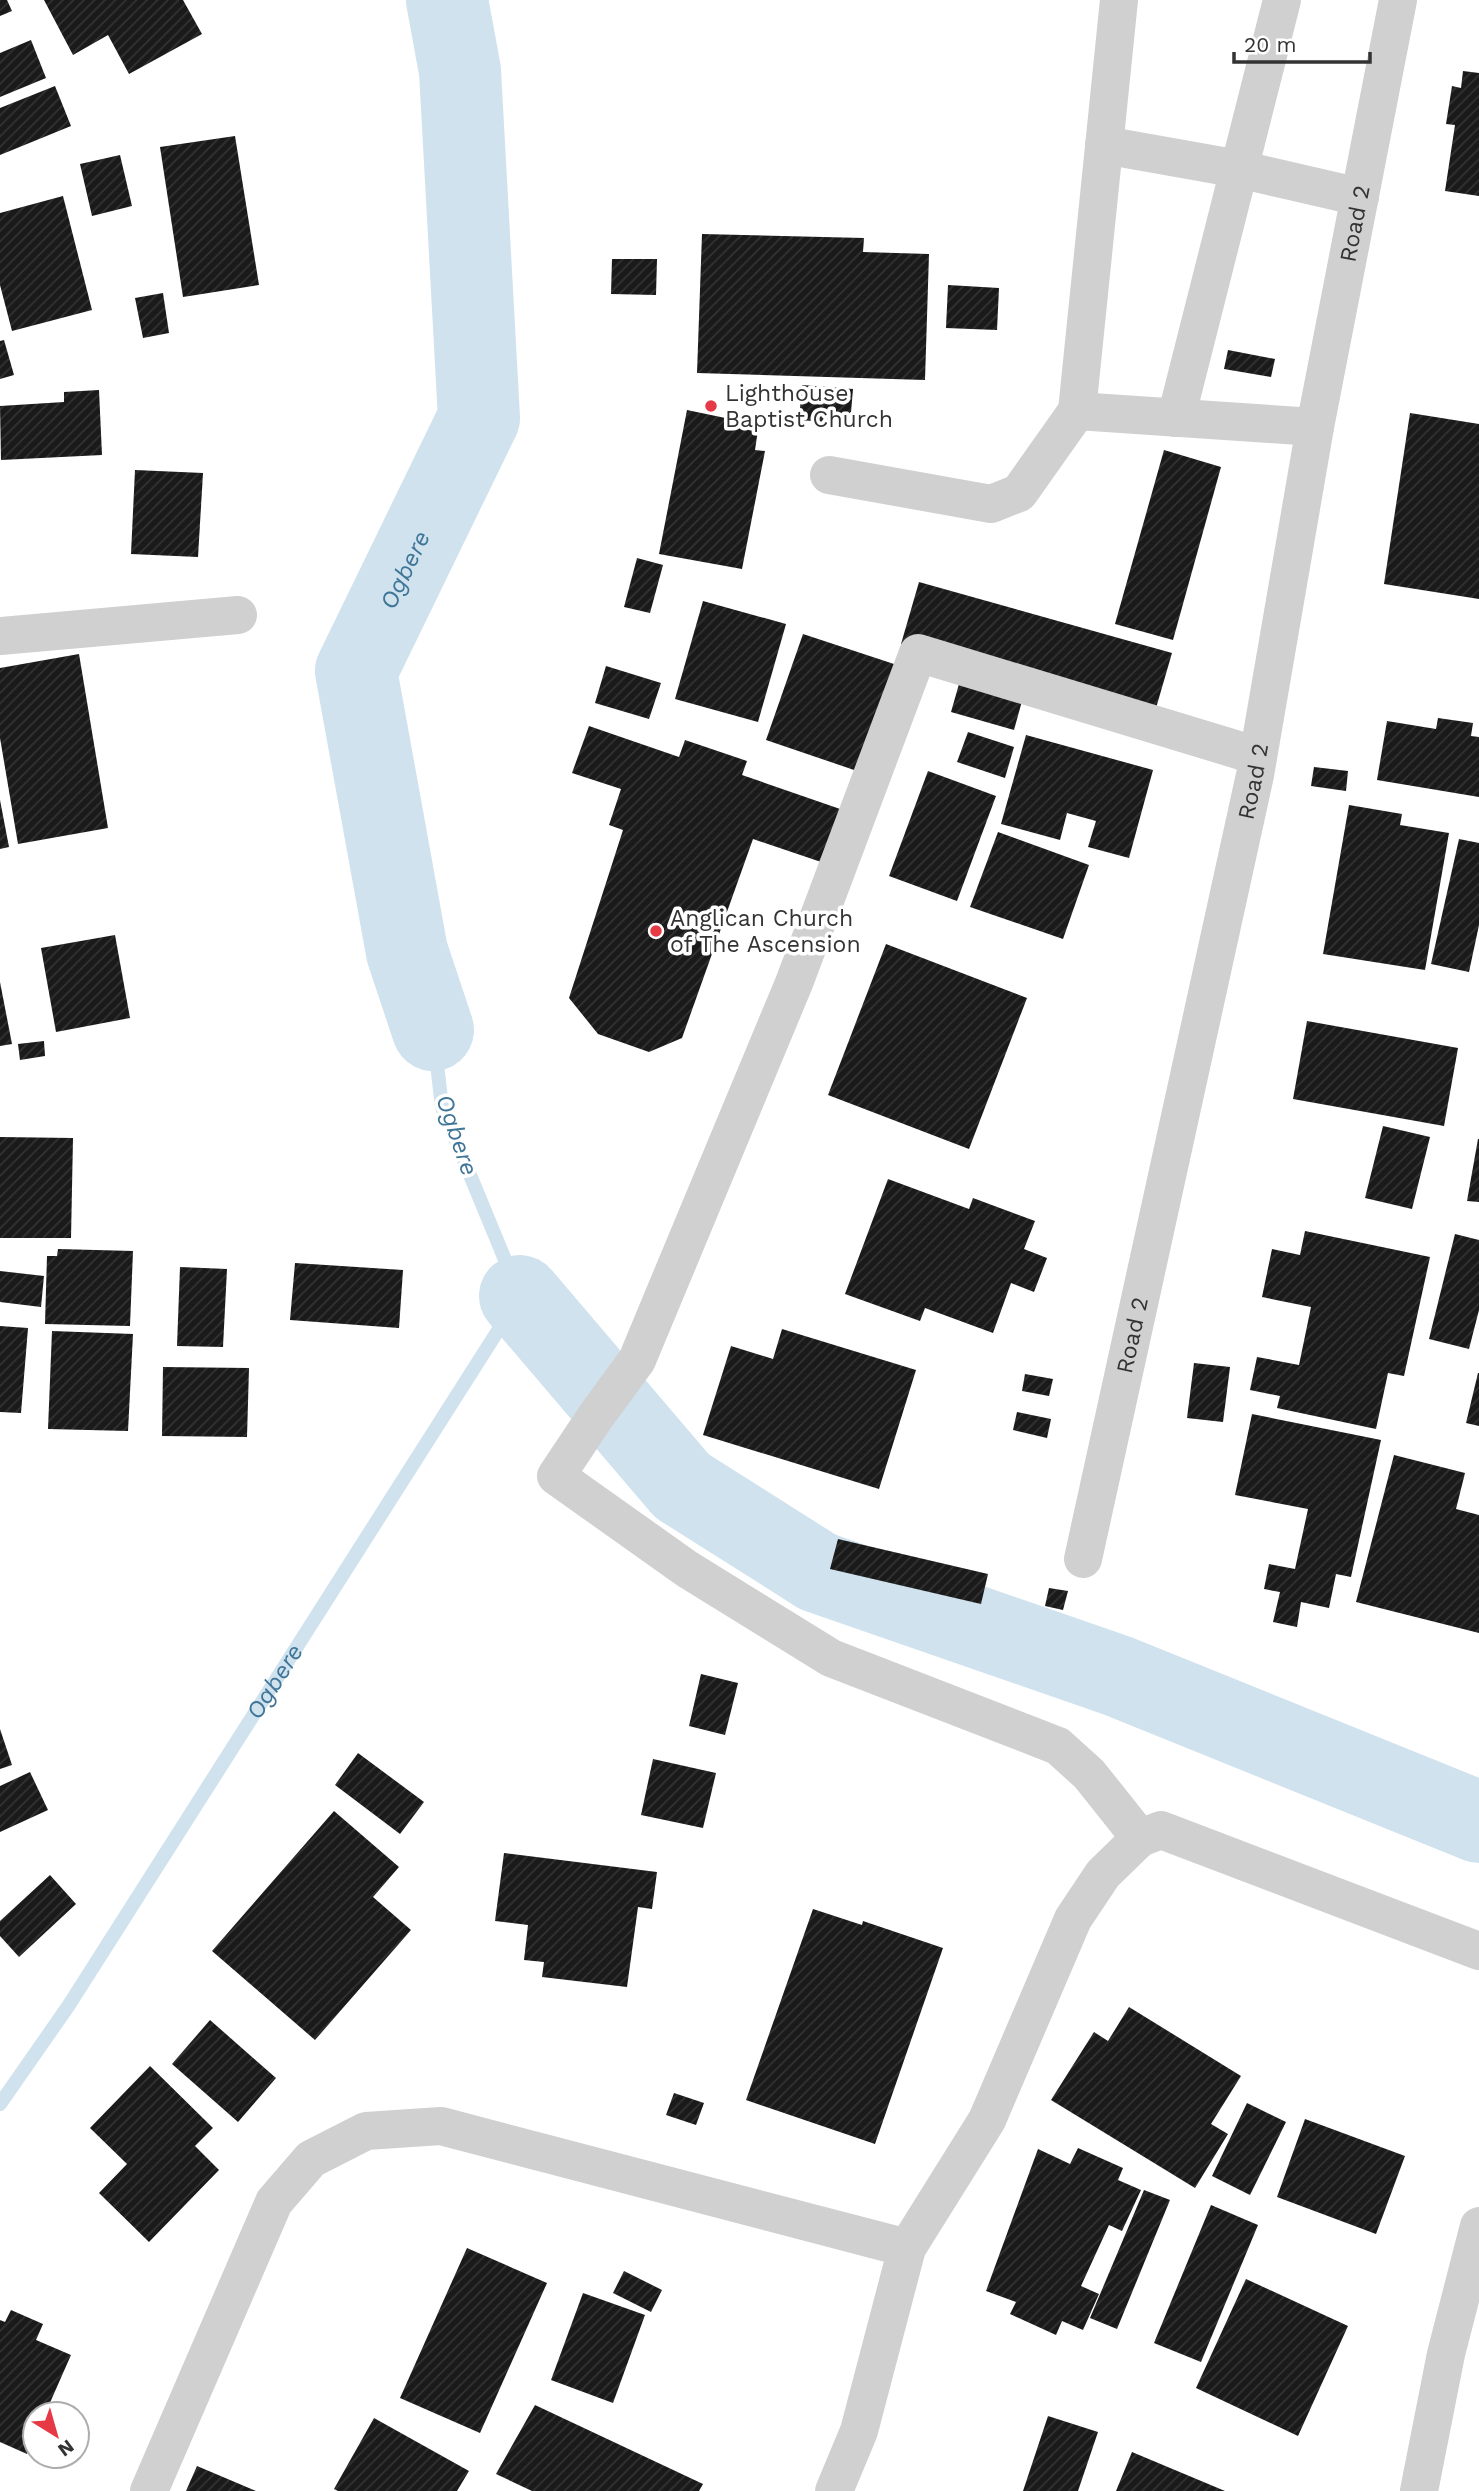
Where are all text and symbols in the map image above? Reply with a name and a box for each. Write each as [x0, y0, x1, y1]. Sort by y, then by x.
scale bar [1234, 21, 1370, 65]
text: 20 m [1244, 32, 1296, 57]
street label: Road 2 [1334, 183, 1376, 264]
place label: Lighthouse Baptist Church [725, 380, 893, 433]
marker: Lighthouse Baptist Church [703, 398, 719, 414]
water label: Ogbere [374, 526, 436, 614]
street label: Road 2 [1233, 741, 1274, 822]
place label: Anglican Church of The Ascension [670, 905, 861, 958]
marker: Anglican Church of The Ascension [648, 923, 664, 939]
water label: Ogbere [430, 1091, 484, 1179]
street label: Road 2 [1111, 1295, 1154, 1376]
water label: Ogbere [240, 1639, 309, 1724]
north arrow [21, 2400, 91, 2470]
text: N [53, 2435, 78, 2462]

